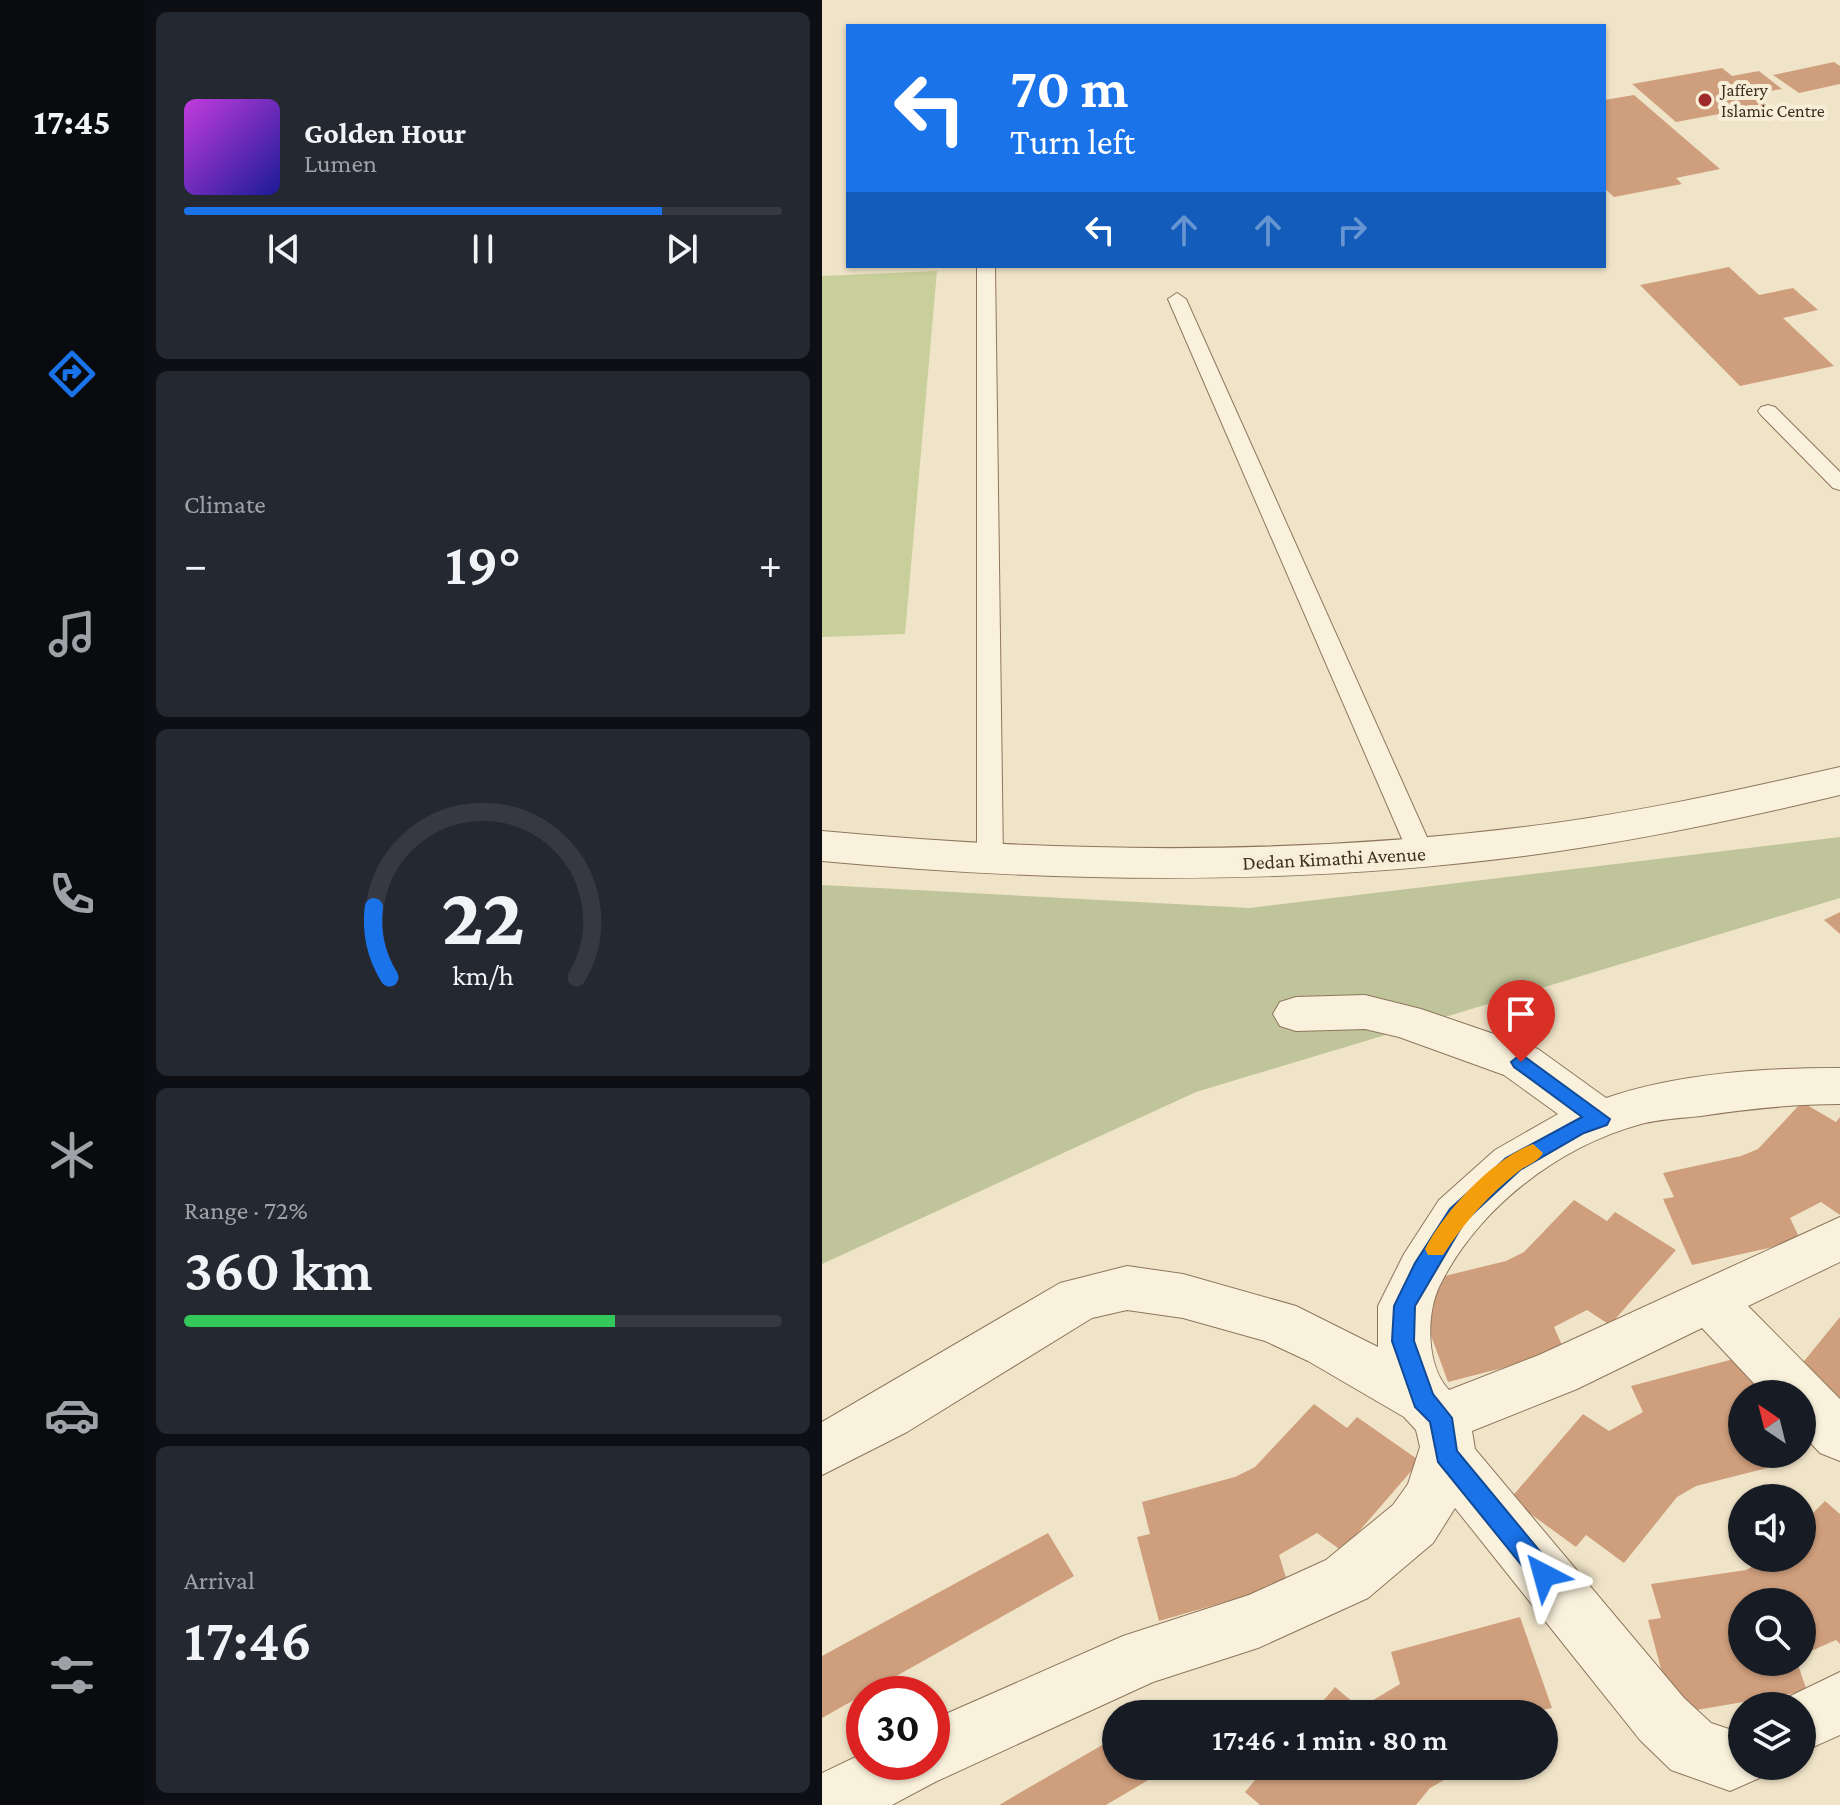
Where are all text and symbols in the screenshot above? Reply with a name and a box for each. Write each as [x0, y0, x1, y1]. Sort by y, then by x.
icon: left [878, 56, 982, 160]
text: 70 m [1010, 57, 1129, 119]
place label: Jaffery Islamic Centre [1719, 80, 1825, 121]
marker: Jaffery Islamic Centre [1696, 91, 1714, 109]
text: 17:45 [33, 102, 111, 142]
text: Golden Hour [304, 116, 466, 149]
text: Turn left [1010, 122, 1135, 162]
text: Lumen [304, 149, 377, 178]
icon: left [1078, 208, 1122, 252]
icon: ahead [1162, 208, 1206, 252]
icon: ahead [1246, 208, 1290, 252]
icon: right [1330, 208, 1374, 252]
icon: previous [262, 227, 306, 271]
icon: pause [461, 227, 505, 271]
icon: next [660, 227, 704, 271]
icon: directions [44, 346, 100, 402]
text: Climate [184, 490, 266, 519]
text: 19° [445, 530, 521, 597]
text: − [184, 540, 207, 588]
text: + [759, 540, 782, 588]
icon: music [44, 606, 100, 662]
street label: Dedan Kimathi Avenue [1242, 842, 1427, 874]
icon: phone [44, 866, 100, 922]
text: 22 [441, 869, 525, 962]
text: km/h [452, 960, 514, 992]
pin [1487, 980, 1555, 1062]
icon: arrive [1499, 992, 1543, 1036]
icon: climate [44, 1127, 100, 1183]
text: Range · 72% [184, 1196, 308, 1225]
text: 360 km [184, 1236, 373, 1303]
north arrow [1728, 1380, 1816, 1468]
map controls [1728, 1380, 1816, 1780]
icon: car [44, 1387, 100, 1443]
button: sound [1728, 1484, 1816, 1572]
position arrow [1502, 1533, 1586, 1617]
text: Arrival [184, 1566, 255, 1595]
button: search [1728, 1588, 1816, 1676]
text: 17:46 [184, 1606, 312, 1673]
icon: filters [44, 1647, 100, 1703]
speed limit sign: 30 [846, 1676, 950, 1780]
button: layers [1728, 1692, 1816, 1780]
text: 17:46 · 1 min · 80 m [1212, 1723, 1448, 1756]

